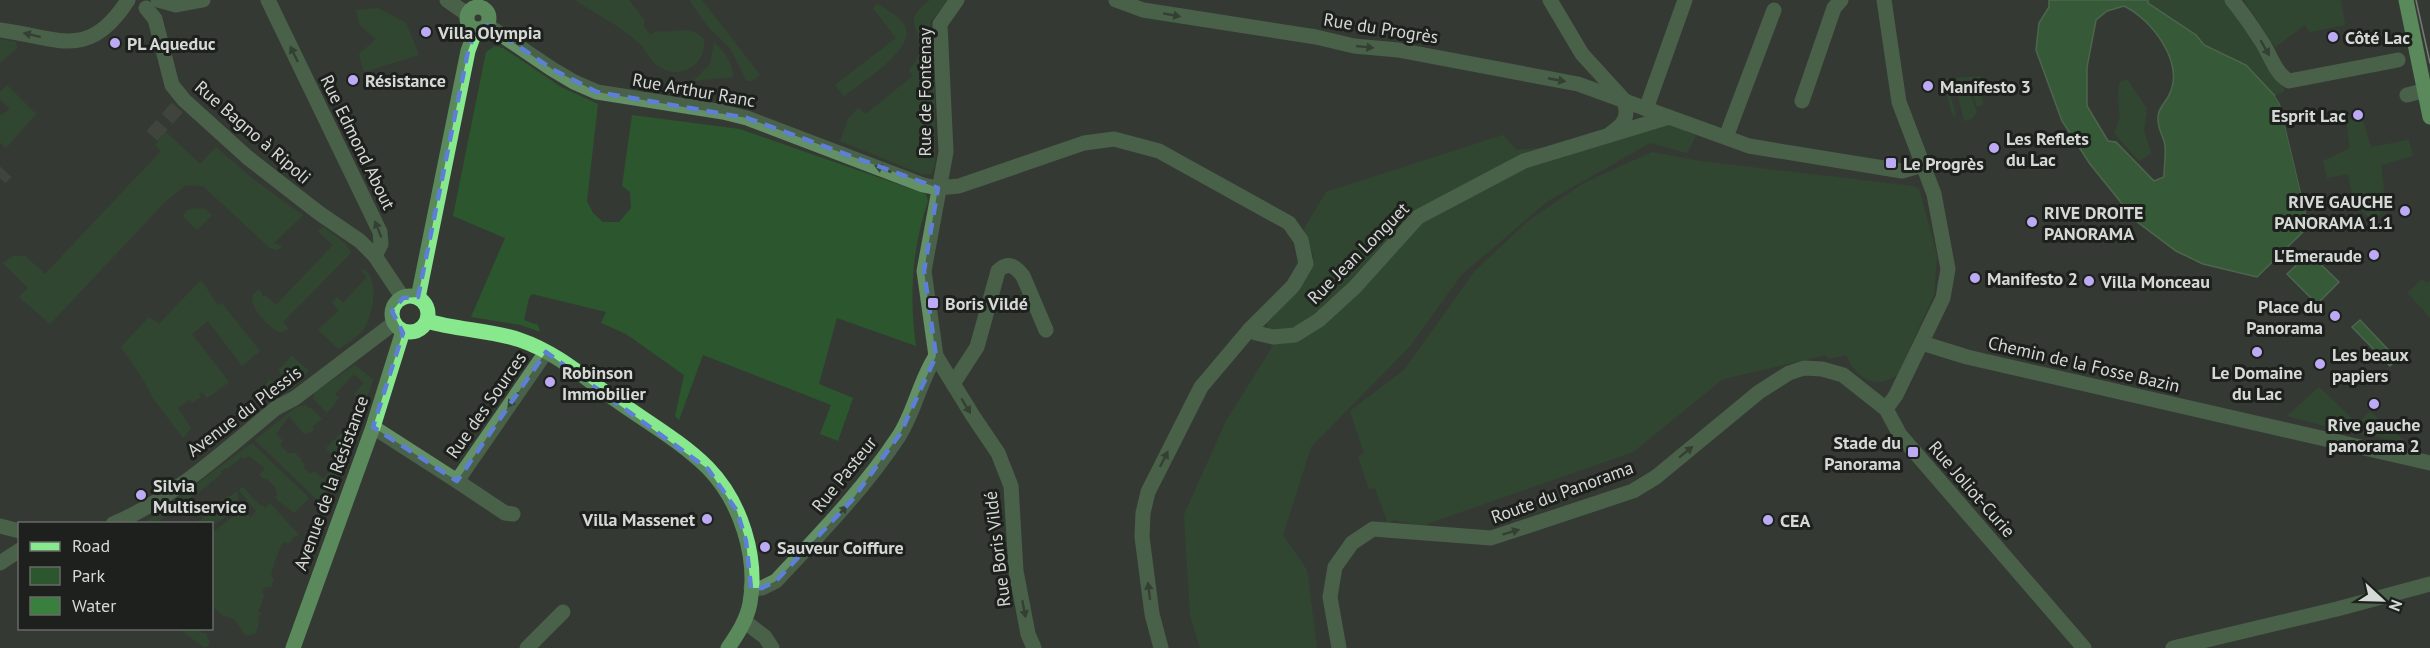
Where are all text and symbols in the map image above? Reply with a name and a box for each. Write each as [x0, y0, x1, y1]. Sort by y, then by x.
street label: Rue du Progrès [1322, 8, 1440, 48]
one-way arrow [1163, 11, 1182, 20]
place label: Villa Olympia [437, 21, 542, 44]
marker: Villa Olympia [419, 25, 433, 39]
place label: Côté Lac [2345, 26, 2410, 49]
street label: Rue de Fontenay [913, 27, 936, 156]
one-way arrow [22, 30, 41, 39]
marker: Côté Lac [2326, 30, 2340, 44]
place label: PL Aqueduc [127, 32, 216, 55]
marker: PL Aqueduc [108, 36, 122, 50]
one-way arrow [2260, 40, 2271, 56]
one-way arrow [1355, 42, 1374, 52]
one-way arrow [289, 45, 298, 62]
street label: Rue Arthur Ranc [631, 68, 757, 112]
place label: Résistance [365, 69, 446, 92]
street label: Rue Edmond About [315, 71, 401, 213]
marker: Résistance [346, 73, 360, 87]
street label: Rue Bagno à Ripoli [190, 75, 316, 189]
place label: Manifesto 3 [1940, 75, 2031, 98]
one-way arrow [1547, 76, 1566, 85]
marker: Manifesto 3 [1921, 79, 1935, 93]
place label: Esprit Lac [2271, 104, 2346, 127]
marker: Esprit Lac [2351, 108, 2365, 122]
place label: Les Reflets du Lac [2006, 127, 2089, 171]
marker: Les Reflets du Lac [1987, 141, 2001, 155]
place label: Le Progrès [1903, 152, 1984, 175]
marker: Le Progrès [1884, 156, 1898, 170]
one-way arrow [873, 164, 891, 174]
place label: RIVE GAUCHE PANORAMA 1.1 [2274, 190, 2393, 234]
street label: Rue Jean Longuet [1302, 197, 1414, 309]
place label: RIVE DROITE PANORAMA [2044, 201, 2143, 245]
marker: RIVE GAUCHE PANORAMA 1.1 [2398, 204, 2412, 218]
marker: RIVE DROITE PANORAMA [2025, 215, 2039, 229]
one-way arrow [373, 220, 383, 238]
place label: L'Emeraude [2274, 244, 2362, 267]
marker: L'Emeraude [2367, 248, 2381, 262]
place label: Manifesto 2 [1987, 267, 2078, 290]
place label: Villa Monceau [2100, 270, 2210, 293]
marker: Manifesto 2 [1968, 271, 1982, 285]
marker: Villa Monceau [2082, 274, 2096, 288]
place label: Boris Vildé [945, 292, 1028, 315]
place label: Place du Panorama [2246, 295, 2323, 339]
marker: Boris Vildé [926, 296, 940, 310]
marker: Place du Panorama [2328, 309, 2342, 323]
street label: Chemin de la Fosse Bazin [1986, 331, 2182, 397]
place label: Les beaux papiers [2332, 343, 2409, 387]
marker: Le Domaine du Lac [2250, 345, 2264, 359]
street label: Rue des Sources [441, 347, 531, 463]
marker: Les beaux papiers [2313, 357, 2327, 371]
street label: Avenue du Plessis [182, 361, 306, 461]
place label: Robinson Immobilier [562, 361, 647, 405]
place label: Le Domaine du Lac [2212, 361, 2302, 405]
marker: Robinson Immobilier [543, 375, 557, 389]
one-way arrow [507, 391, 519, 407]
street label: Avenue de la Résistance [289, 392, 373, 574]
marker: Rive gauche panorama 2 [2367, 397, 2381, 411]
one-way arrow [961, 398, 972, 414]
place label: Rive gauche panorama 2 [2328, 413, 2420, 457]
street label: Rue Pasteur [806, 431, 882, 517]
place label: Stade du Panorama [1824, 431, 1901, 475]
street label: Rue Joliot-Curie [1924, 436, 2020, 542]
marker: Stade du Panorama [1906, 445, 1920, 459]
one-way arrow [1678, 446, 1694, 459]
one-way arrow [1159, 450, 1169, 467]
street label: Route du Panorama [1488, 456, 1636, 528]
place label: Silvia Multiservice [153, 474, 247, 518]
marker: Silvia Multiservice [134, 488, 148, 502]
street label: Rue Boris Vildé [979, 490, 1015, 608]
one-way arrow [833, 505, 847, 519]
place label: Villa Massenet [581, 508, 696, 531]
place label: CEA [1780, 509, 1810, 532]
marker: Villa Massenet [700, 512, 714, 526]
marker: CEA [1761, 513, 1775, 527]
legend [18, 522, 213, 630]
one-way arrow [1502, 527, 1520, 536]
text: Road [72, 534, 110, 557]
place label: Sauveur Coiffure [777, 536, 904, 559]
marker: Sauveur Coiffure [758, 540, 772, 554]
text: Park [72, 564, 105, 587]
north arrow [2352, 570, 2412, 630]
one-way arrow [1145, 581, 1154, 600]
text: Water [72, 594, 116, 617]
text: N [2385, 597, 2407, 614]
one-way arrow [1019, 599, 1029, 618]

